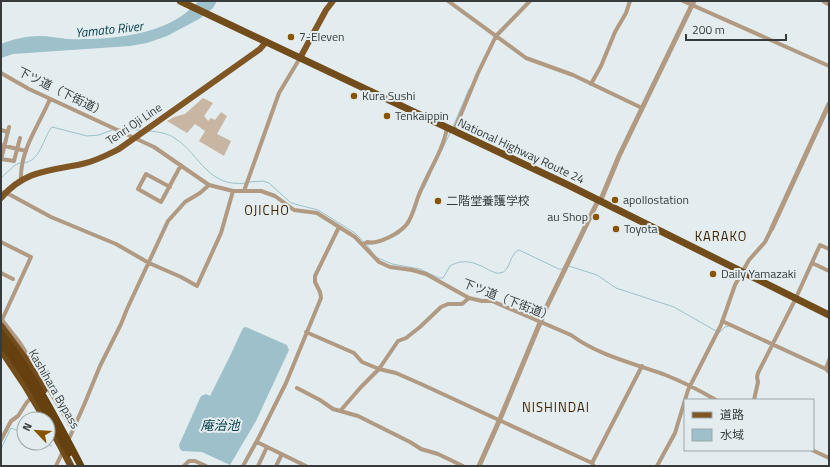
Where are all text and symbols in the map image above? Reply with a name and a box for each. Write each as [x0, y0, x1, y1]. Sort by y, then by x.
water label: Yamato River [74, 15, 146, 42]
scale bar [686, 16, 786, 42]
text: 200 m [692, 20, 725, 39]
place label: 7-Eleven [299, 27, 345, 46]
marker: 7-Eleven [286, 32, 296, 42]
street label: 下ツ道（下街道） [15, 62, 110, 121]
place label: Kura Sushi [362, 86, 415, 105]
marker: Kura Sushi [349, 91, 359, 101]
street label: Tenri Oji Line [102, 98, 165, 149]
place label: Tenkaippin [395, 106, 449, 125]
marker: Tenkaippin [382, 111, 392, 121]
street label: National Highway Route 24 [455, 113, 588, 188]
place label: apollostation [623, 190, 689, 209]
place label: 二階堂養護学校 [446, 191, 530, 210]
marker: apollostation [610, 195, 620, 205]
marker: 二階堂養護学校 [433, 196, 443, 206]
district label: OJICHO [244, 200, 290, 220]
place label: au Shop [547, 207, 588, 226]
marker: au Shop [591, 212, 601, 222]
place label: Toyota [624, 219, 658, 238]
marker: Toyota [611, 224, 621, 234]
district label: KARAKO [695, 226, 747, 246]
place label: Daily Yamazaki [721, 264, 796, 283]
marker: Daily Yamazaki [708, 269, 718, 279]
street label: 下ツ道（下街道） [460, 273, 556, 326]
street label: Kashihara Bypass [24, 345, 85, 433]
district label: NISHINDAI [522, 397, 590, 417]
legend [684, 399, 814, 451]
text: 道路 [720, 405, 744, 424]
north arrow [16, 411, 56, 451]
water label: 庵治池 [200, 415, 241, 435]
text: N [18, 420, 36, 434]
text: 水域 [720, 425, 744, 444]

